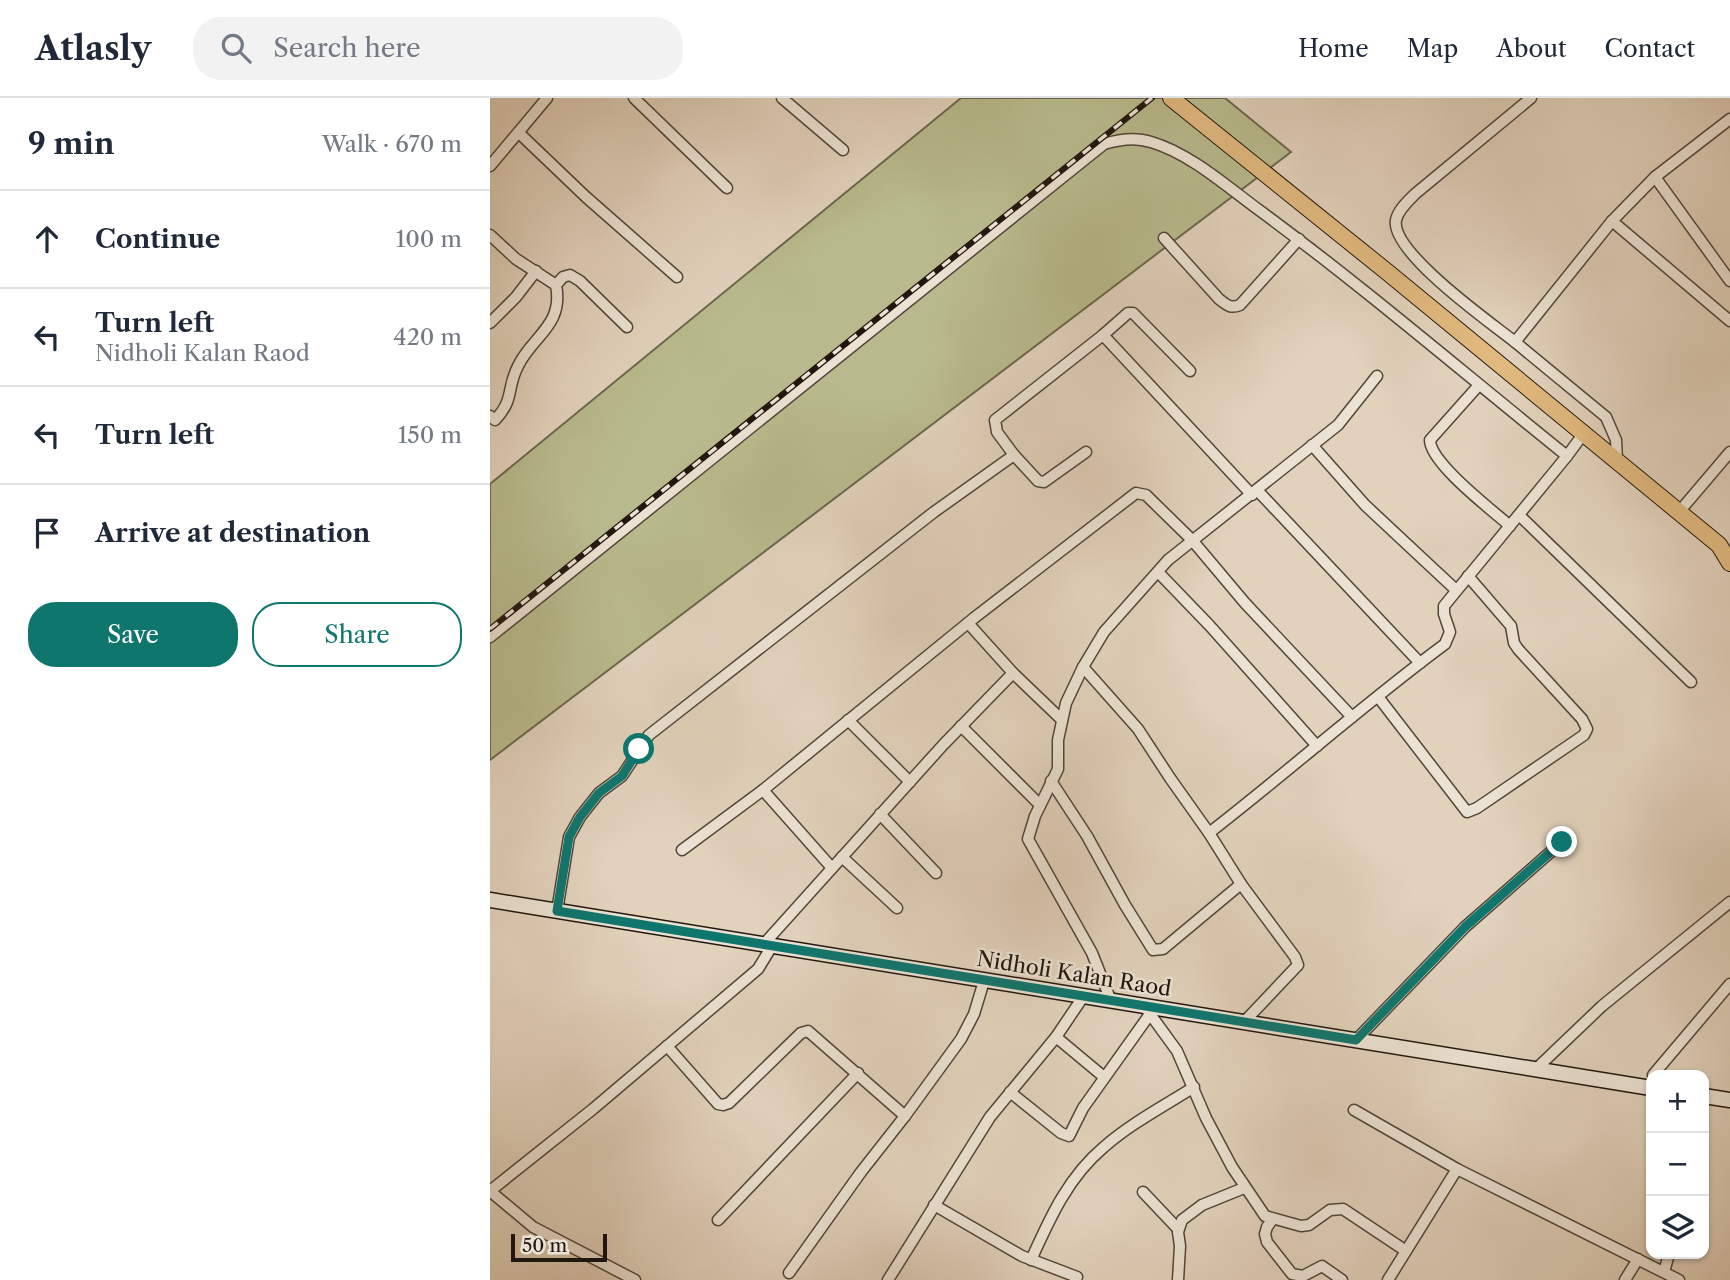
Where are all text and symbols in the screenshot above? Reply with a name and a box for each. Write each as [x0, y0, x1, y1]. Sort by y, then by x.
search box [193, 17, 683, 80]
text: Atlasly [35, 28, 151, 69]
icon: search [217, 29, 255, 67]
text: Search here [273, 32, 420, 64]
text: Home [1298, 34, 1369, 63]
text: Map [1407, 34, 1458, 63]
text: About [1496, 34, 1567, 63]
text: Contact [1605, 34, 1695, 63]
text: 9 min [28, 125, 115, 162]
text: Walk · 670 m [322, 130, 462, 158]
icon: ahead [28, 220, 66, 258]
text: Continue [95, 223, 220, 255]
text: 100 m [396, 225, 462, 253]
text: Turn left [95, 307, 214, 339]
icon: left [28, 318, 66, 356]
text: 420 m [393, 323, 462, 351]
text: Nidholi Kalan Raod [95, 339, 310, 367]
icon: left [28, 416, 66, 454]
text: Turn left [95, 419, 214, 451]
text: 150 m [398, 421, 462, 449]
icon: arrive [28, 514, 66, 552]
text: Arrive at destination [95, 517, 370, 549]
button: Save [28, 602, 238, 667]
button: Share [252, 602, 462, 667]
route start [623, 733, 654, 764]
route end [1546, 826, 1577, 857]
street label: Nidholi Kalan Raod [975, 946, 1173, 1001]
map controls [1646, 1070, 1709, 1259]
button: + [1646, 1070, 1709, 1133]
button: − [1646, 1133, 1709, 1196]
button: layers [1646, 1196, 1709, 1259]
scale bar [511, 1231, 607, 1263]
text: 50 m [522, 1234, 567, 1257]

